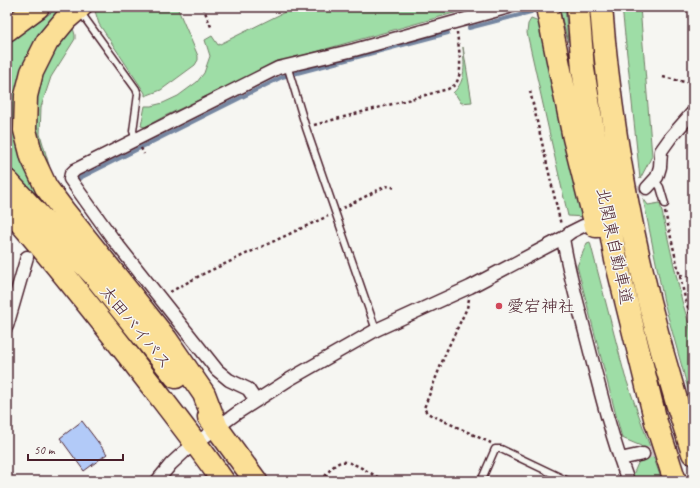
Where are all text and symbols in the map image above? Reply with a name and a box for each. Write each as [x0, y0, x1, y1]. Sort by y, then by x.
street label: 北関東自動車道 [592, 186, 637, 306]
street label: 太田バイパス [95, 281, 176, 373]
place label: 愛宕神社 [507, 296, 575, 317]
marker: 愛宕神社 [494, 301, 504, 311]
scale bar [28, 436, 123, 462]
text: 50 m [34, 442, 56, 458]

